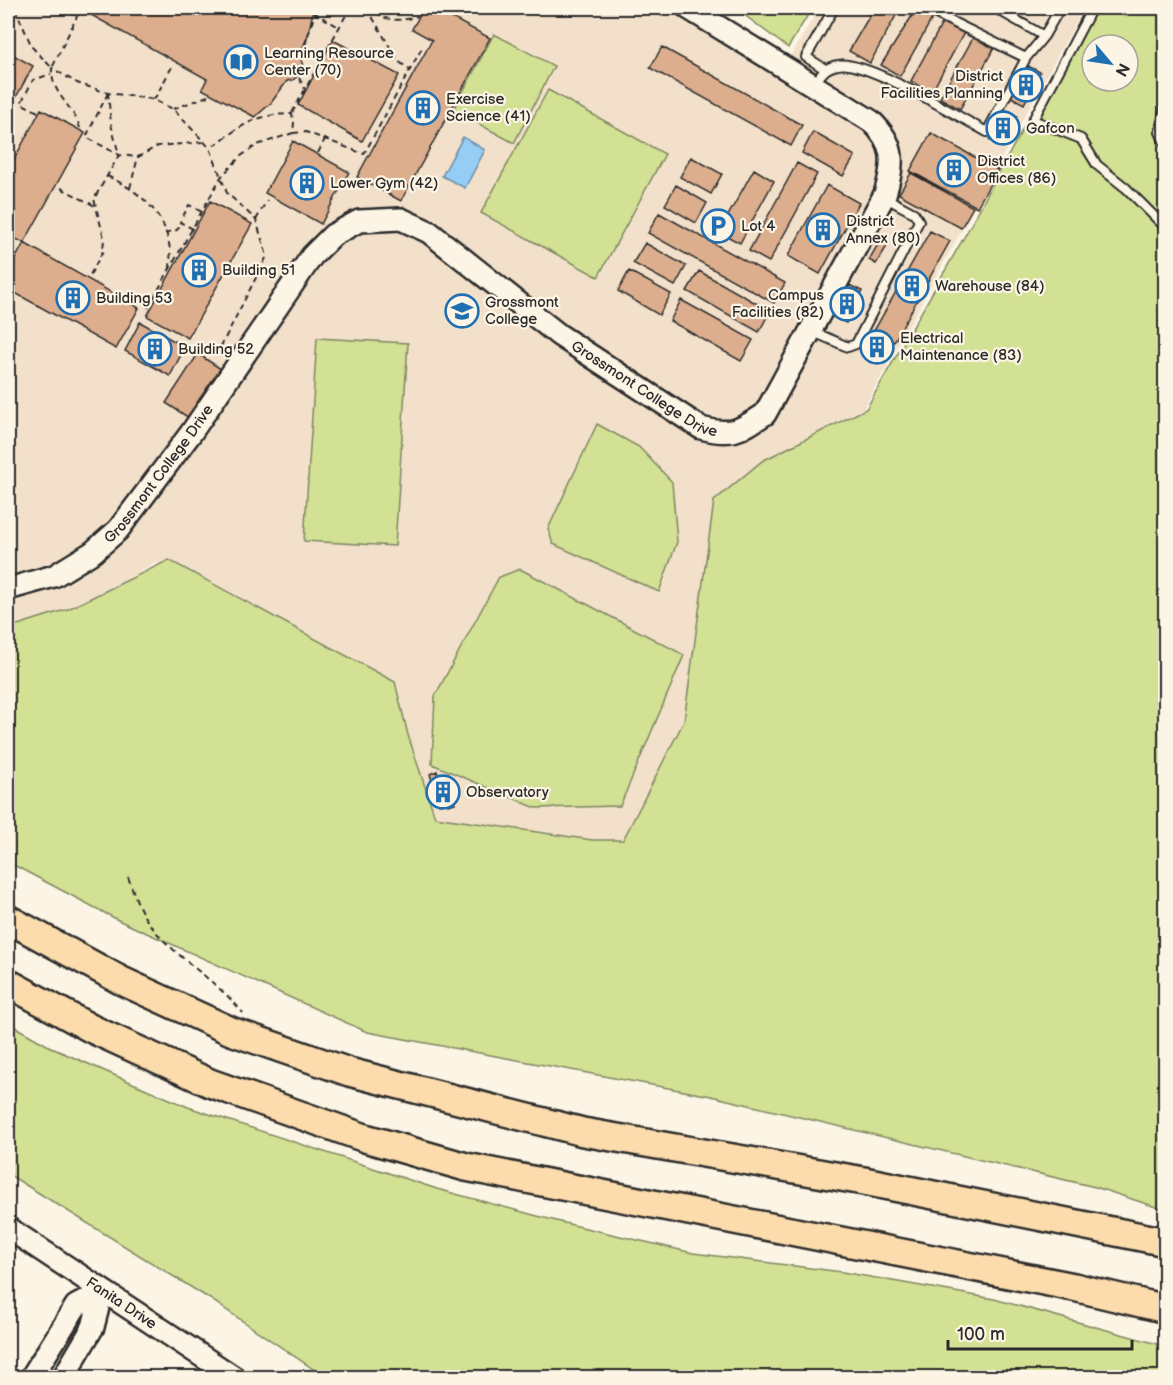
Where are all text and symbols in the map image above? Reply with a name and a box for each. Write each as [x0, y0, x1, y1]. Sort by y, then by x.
north arrow [1080, 33, 1140, 93]
library icon: Learning Resource Center (70) [223, 44, 259, 80]
place label: Learning Resource Center (70) [264, 44, 394, 80]
text: N [1111, 60, 1133, 79]
place label: District Facilities Planning [880, 67, 1003, 103]
building icon: District Facilities Planning [1008, 67, 1044, 103]
building icon: Exercise Science (41) [405, 90, 441, 126]
place label: Exercise Science (41) [446, 90, 531, 126]
building icon: Gafcon [985, 110, 1021, 146]
place label: Gafcon [1026, 119, 1075, 138]
building icon: District Offices (86) [936, 152, 972, 188]
place label: District Offices (86) [977, 152, 1056, 188]
building icon: Lower Gym (42) [289, 165, 325, 201]
place label: Lower Gym (42) [330, 174, 438, 193]
parking icon: Lot 4 [700, 208, 736, 244]
building icon: District Annex (80) [805, 212, 841, 248]
place label: District Annex (80) [846, 212, 920, 248]
place label: Lot 4 [741, 217, 775, 236]
building icon: Building 51 [181, 252, 217, 288]
place label: Building 51 [222, 261, 295, 280]
building icon: Warehouse (84) [894, 268, 930, 304]
place label: Warehouse (84) [935, 277, 1045, 296]
building icon: Building 53 [55, 280, 91, 316]
place label: Campus Facilities (82) [732, 286, 825, 322]
building icon: Campus Facilities (82) [829, 286, 865, 322]
place label: Building 53 [96, 289, 172, 308]
school or university icon: Grossmont College [444, 293, 480, 329]
place label: Grossmont College [485, 293, 559, 329]
building icon: Electrical Maintenance (83) [859, 329, 895, 365]
place label: Electrical Maintenance (83) [900, 329, 1022, 365]
building icon: Building 52 [137, 331, 173, 367]
street label: Grossmont College Drive [567, 337, 719, 441]
place label: Building 52 [178, 340, 254, 359]
street label: Grossmont College Drive [100, 401, 218, 548]
building icon: Observatory [425, 774, 461, 810]
place label: Observatory [466, 783, 549, 802]
street label: Fanita Drive [82, 1273, 160, 1334]
scale bar [948, 1313, 1132, 1351]
text: 100 m [957, 1324, 1005, 1345]

